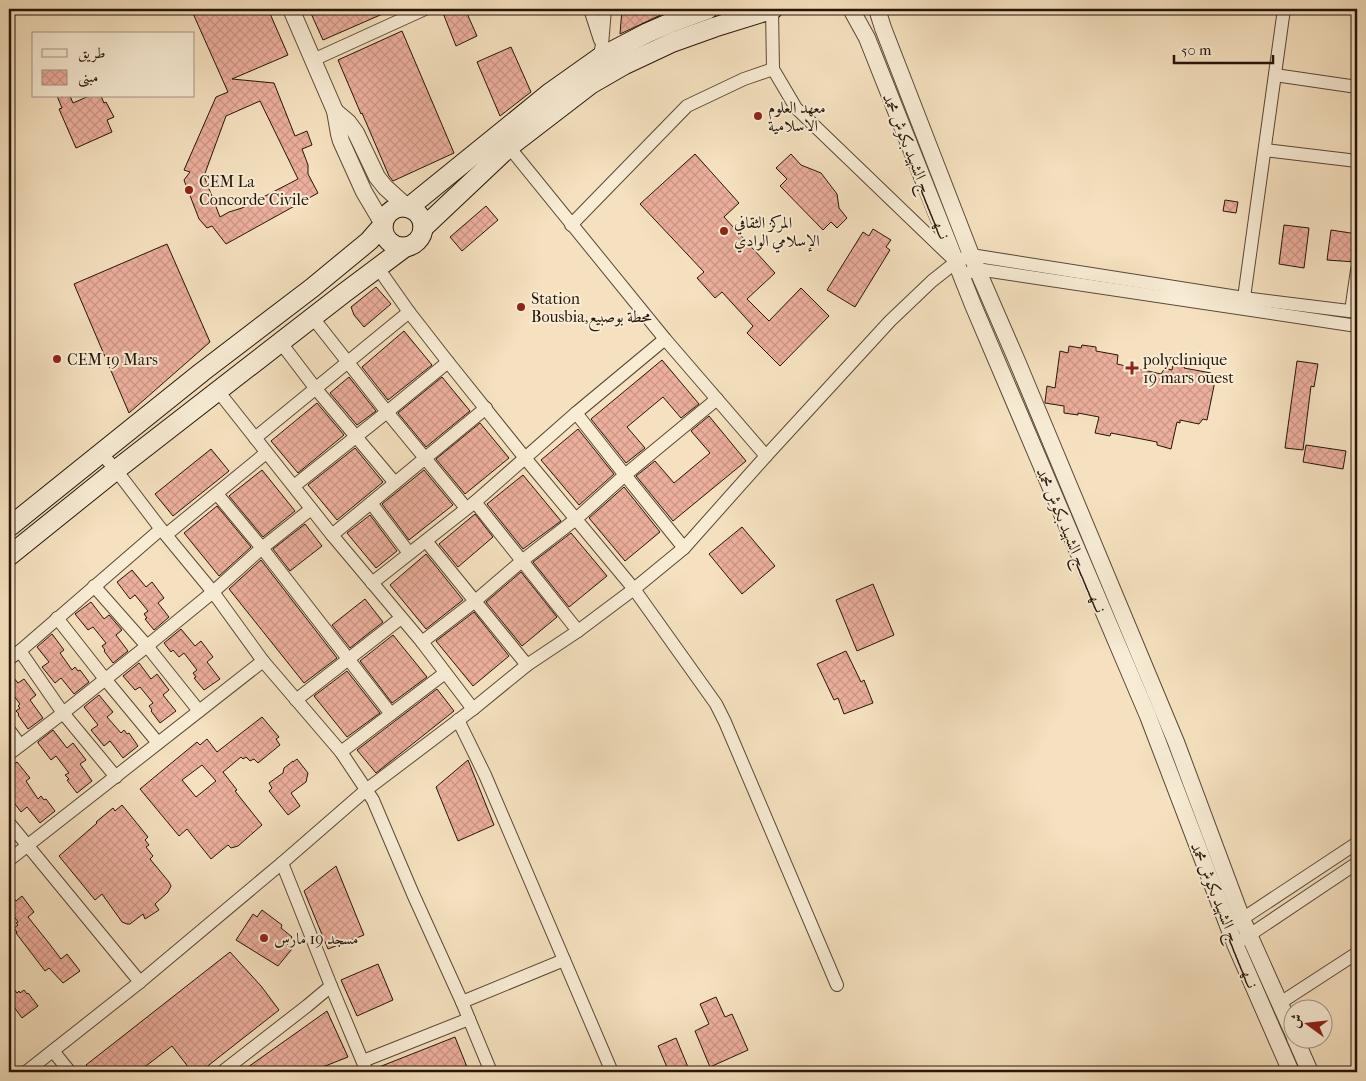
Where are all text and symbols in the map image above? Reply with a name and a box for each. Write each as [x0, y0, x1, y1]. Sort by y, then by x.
legend [32, 32, 195, 98]
scale bar [1174, 32, 1272, 64]
text: 50 m [1181, 41, 1212, 59]
text: طريق [78, 44, 105, 63]
text: مبنى [78, 68, 98, 88]
street label: نـــهـــــــــــج الشهيد بكوش محمد [874, 91, 954, 244]
place label: معهد العلوم الاسلامية [768, 98, 826, 135]
marker: معهد العلوم الاسلامية [752, 110, 764, 122]
place label: CEM La Concorde Civile [199, 172, 309, 209]
marker: CEM La Concorde Civile [183, 184, 195, 196]
place label: المركز الثقافي الإسلامي الوادي [734, 213, 820, 253]
marker: المركز الثقافي الإسلامي الوادي [718, 225, 730, 237]
place label: Station Bousbia,محطة بوصبيع [531, 289, 652, 332]
marker: Station Bousbia,محطة بوصبيع [515, 301, 527, 313]
place label: CEM 19 Mars [67, 350, 158, 369]
place label: polyclinique 19 mars ouest [1142, 350, 1234, 387]
marker: CEM 19 Mars [51, 353, 63, 365]
marker: polyclinique 19 mars ouest [1125, 361, 1139, 375]
street label: نـــهـــــــــــج الشهيد بكوش محمد [1028, 465, 1111, 617]
street label: نـــهـــــــــــج الشهيد بكوش محمد [1182, 840, 1262, 993]
place label: مسجد 19 مارس [274, 929, 359, 948]
marker: مسجد 19 مارس [258, 932, 270, 944]
north arrow [1284, 998, 1334, 1048]
text: ش [1286, 1012, 1306, 1030]

